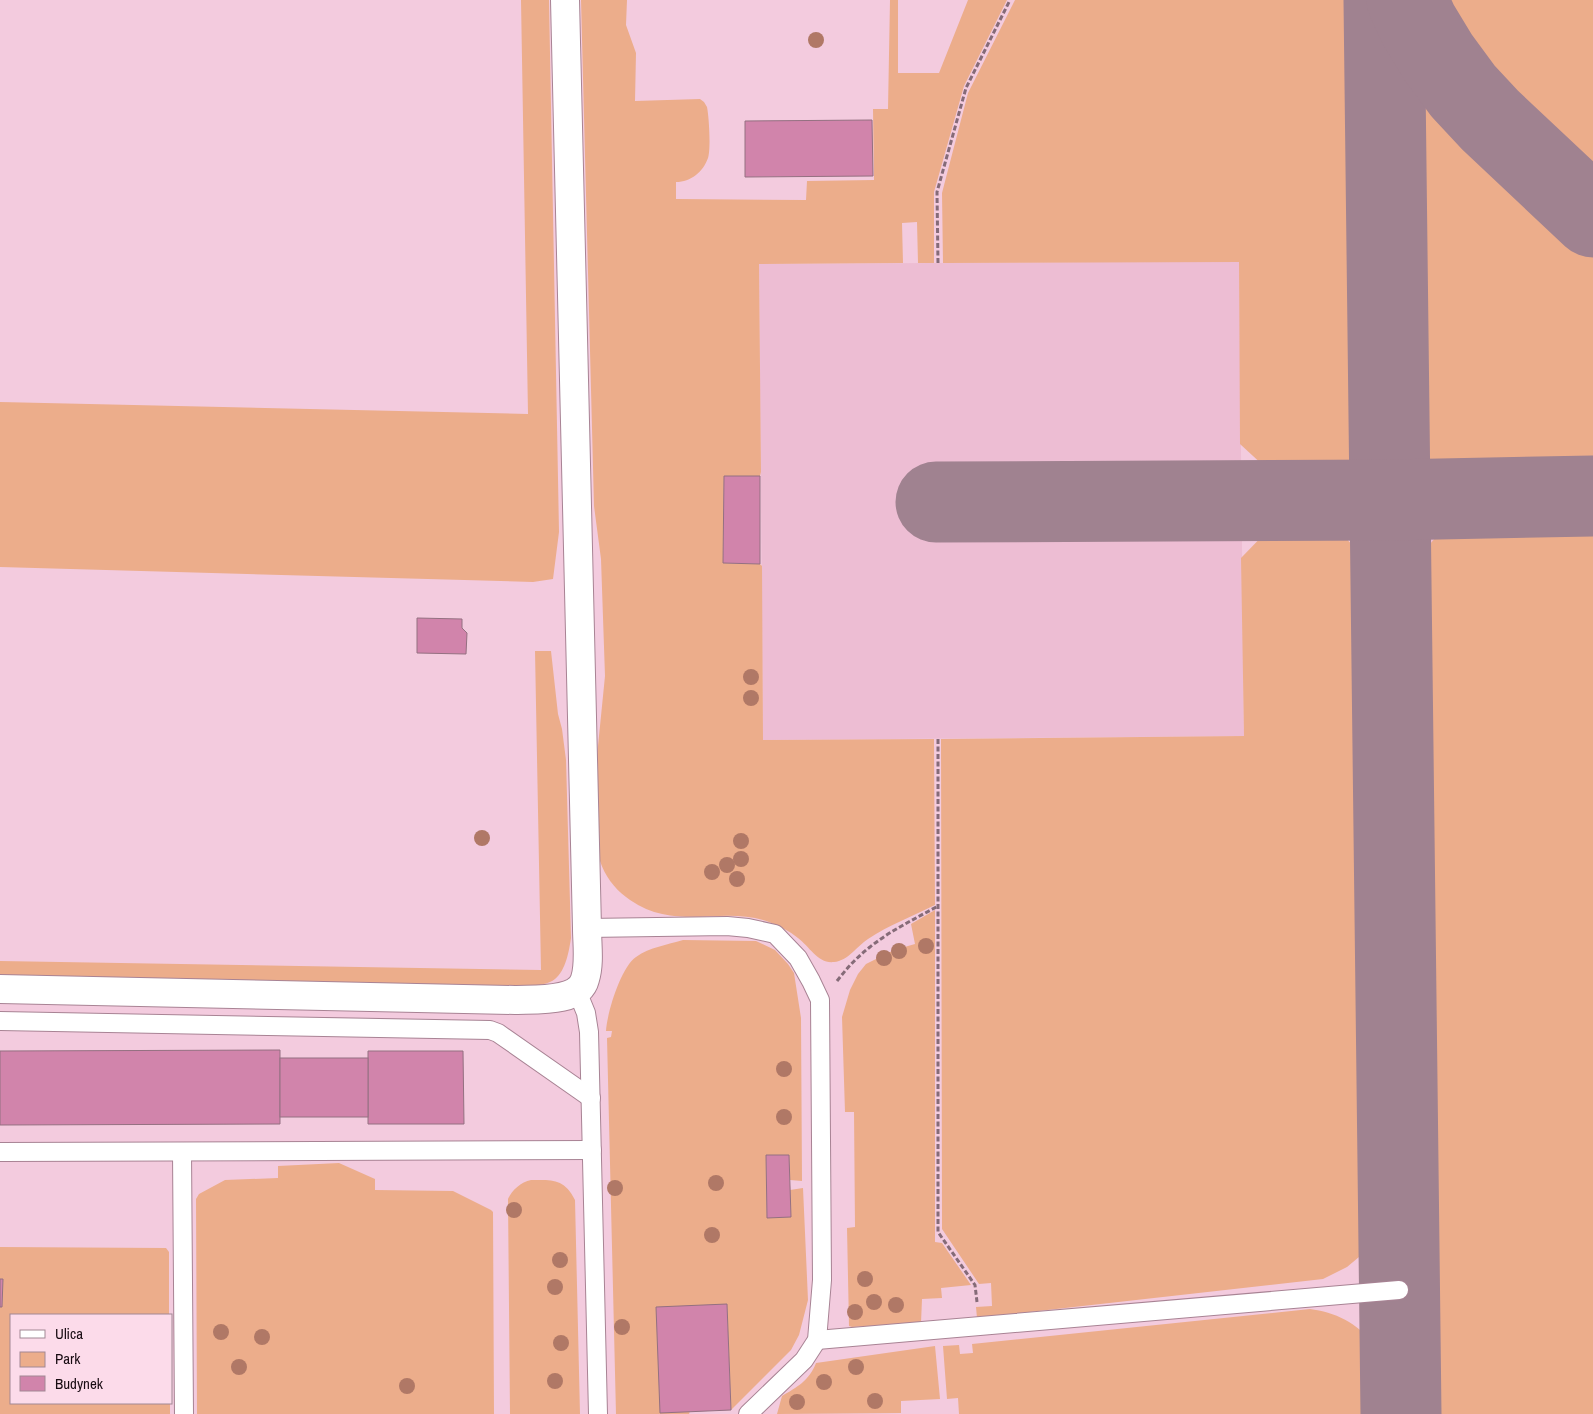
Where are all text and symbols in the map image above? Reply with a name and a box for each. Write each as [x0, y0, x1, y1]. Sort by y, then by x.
legend [10, 1314, 172, 1404]
text: Ulica [55, 1323, 83, 1344]
text: Park [55, 1348, 81, 1369]
text: Budynek [55, 1373, 104, 1394]

